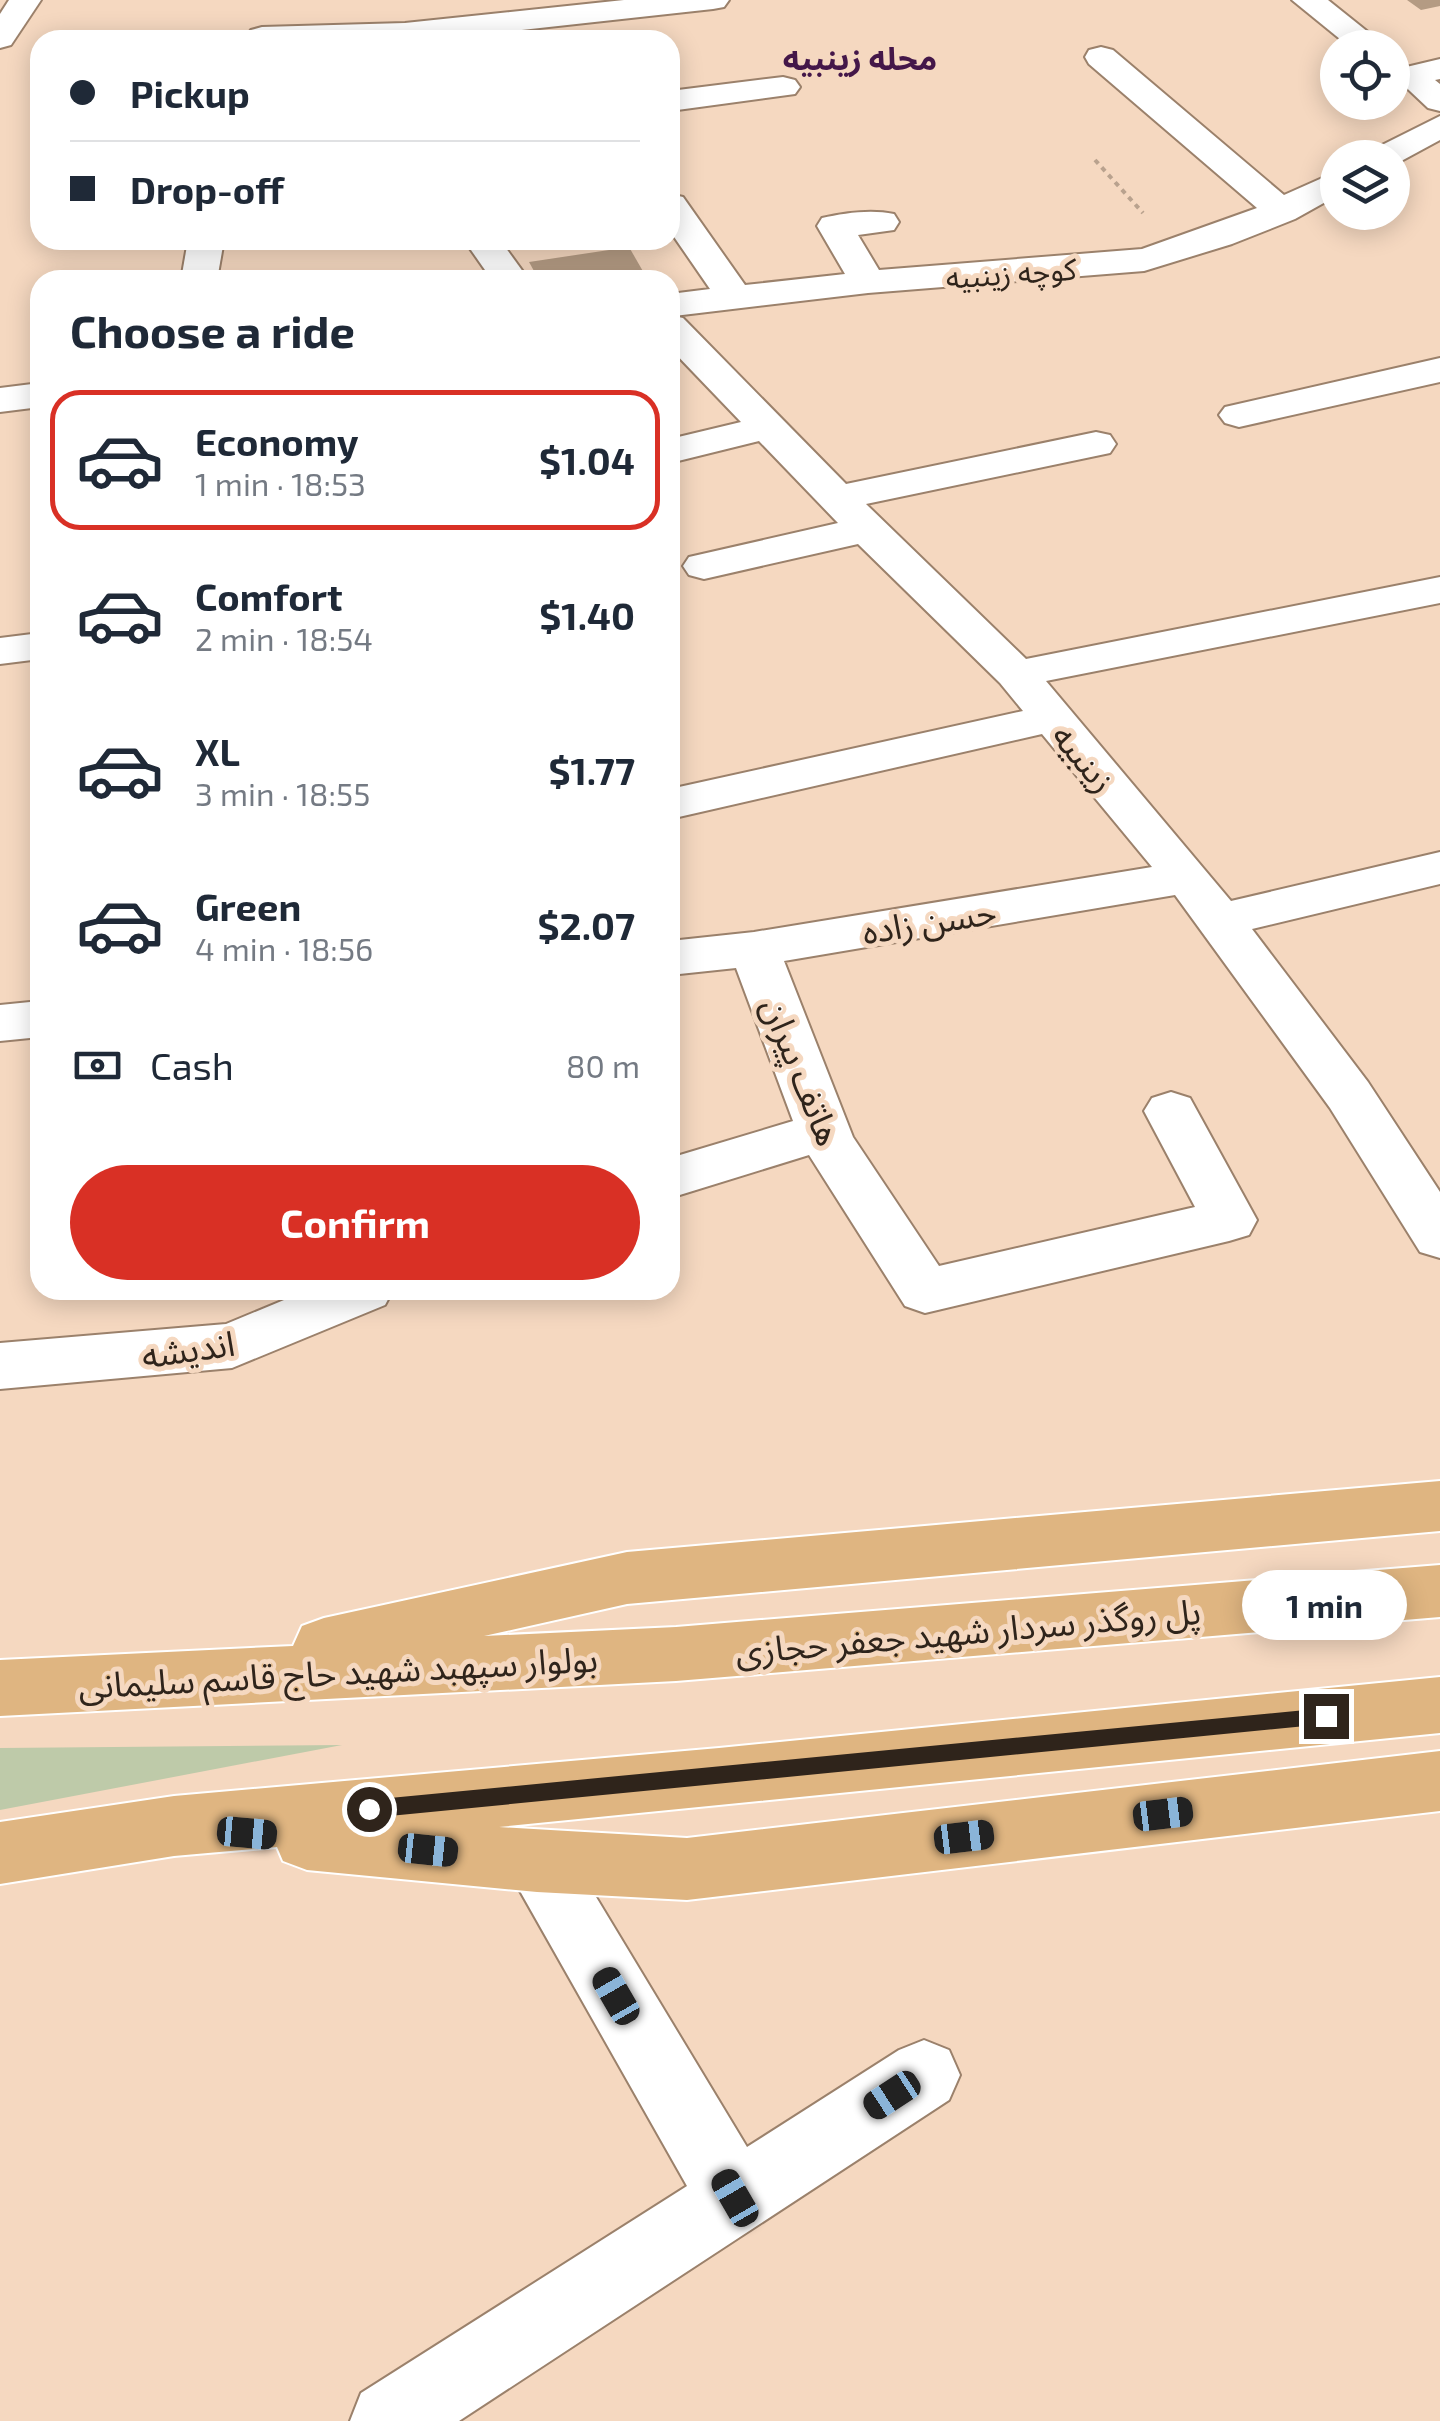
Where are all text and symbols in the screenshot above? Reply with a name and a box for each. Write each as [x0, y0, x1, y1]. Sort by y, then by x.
map controls [1320, 30, 1410, 230]
button: locate [1320, 30, 1410, 120]
district label: محله زینبیه [783, 38, 937, 78]
text: Pickup [130, 70, 250, 116]
button: layers [1320, 140, 1410, 230]
text: Drop-off [130, 166, 284, 212]
street label: کوچه زینبیه [944, 249, 1078, 298]
text: Choose a ride [70, 303, 355, 357]
icon: car [75, 415, 165, 505]
text: Economy [195, 418, 359, 464]
text: $1.04 [539, 437, 635, 483]
text: 1 min · 18:53 [195, 464, 366, 502]
icon: car [75, 570, 165, 660]
text: Comfort [195, 573, 343, 619]
text: $1.40 [539, 592, 635, 638]
text: 2 min · 18:54 [195, 619, 373, 657]
street label: زینبیه [1043, 714, 1126, 801]
icon: car [75, 725, 165, 815]
text: XL [195, 728, 240, 774]
text: $1.77 [548, 747, 635, 793]
text: 3 min · 18:55 [195, 774, 370, 812]
icon: car [75, 880, 165, 970]
text: Green [195, 883, 301, 929]
street label: حسن زاده [859, 889, 999, 953]
text: $2.07 [538, 902, 635, 948]
text: 4 min · 18:56 [195, 929, 373, 967]
street label: هاتف پیران [751, 991, 852, 1152]
icon: cash [70, 1038, 125, 1093]
text: Cash [150, 1042, 234, 1088]
text: 80 m [566, 1046, 640, 1084]
button: Confirm [70, 1165, 640, 1280]
street label: اندیشه [139, 1321, 237, 1375]
callout: 1 min [1244, 1571, 1408, 1641]
text: 1 min [1286, 1586, 1363, 1624]
street label: پل روگذر سردار شهید جعفر حجازی [734, 1589, 1203, 1675]
street label: بولوار سپهبد شهید حاج قاسم سلیمانی [77, 1636, 599, 1714]
route end [1304, 1694, 1349, 1739]
route start [347, 1787, 392, 1832]
car [1131, 1795, 1195, 1833]
car [216, 1815, 278, 1851]
car [932, 1818, 996, 1856]
car [397, 1832, 459, 1868]
car [588, 1963, 644, 2029]
car [859, 2066, 925, 2124]
car [707, 2165, 763, 2231]

